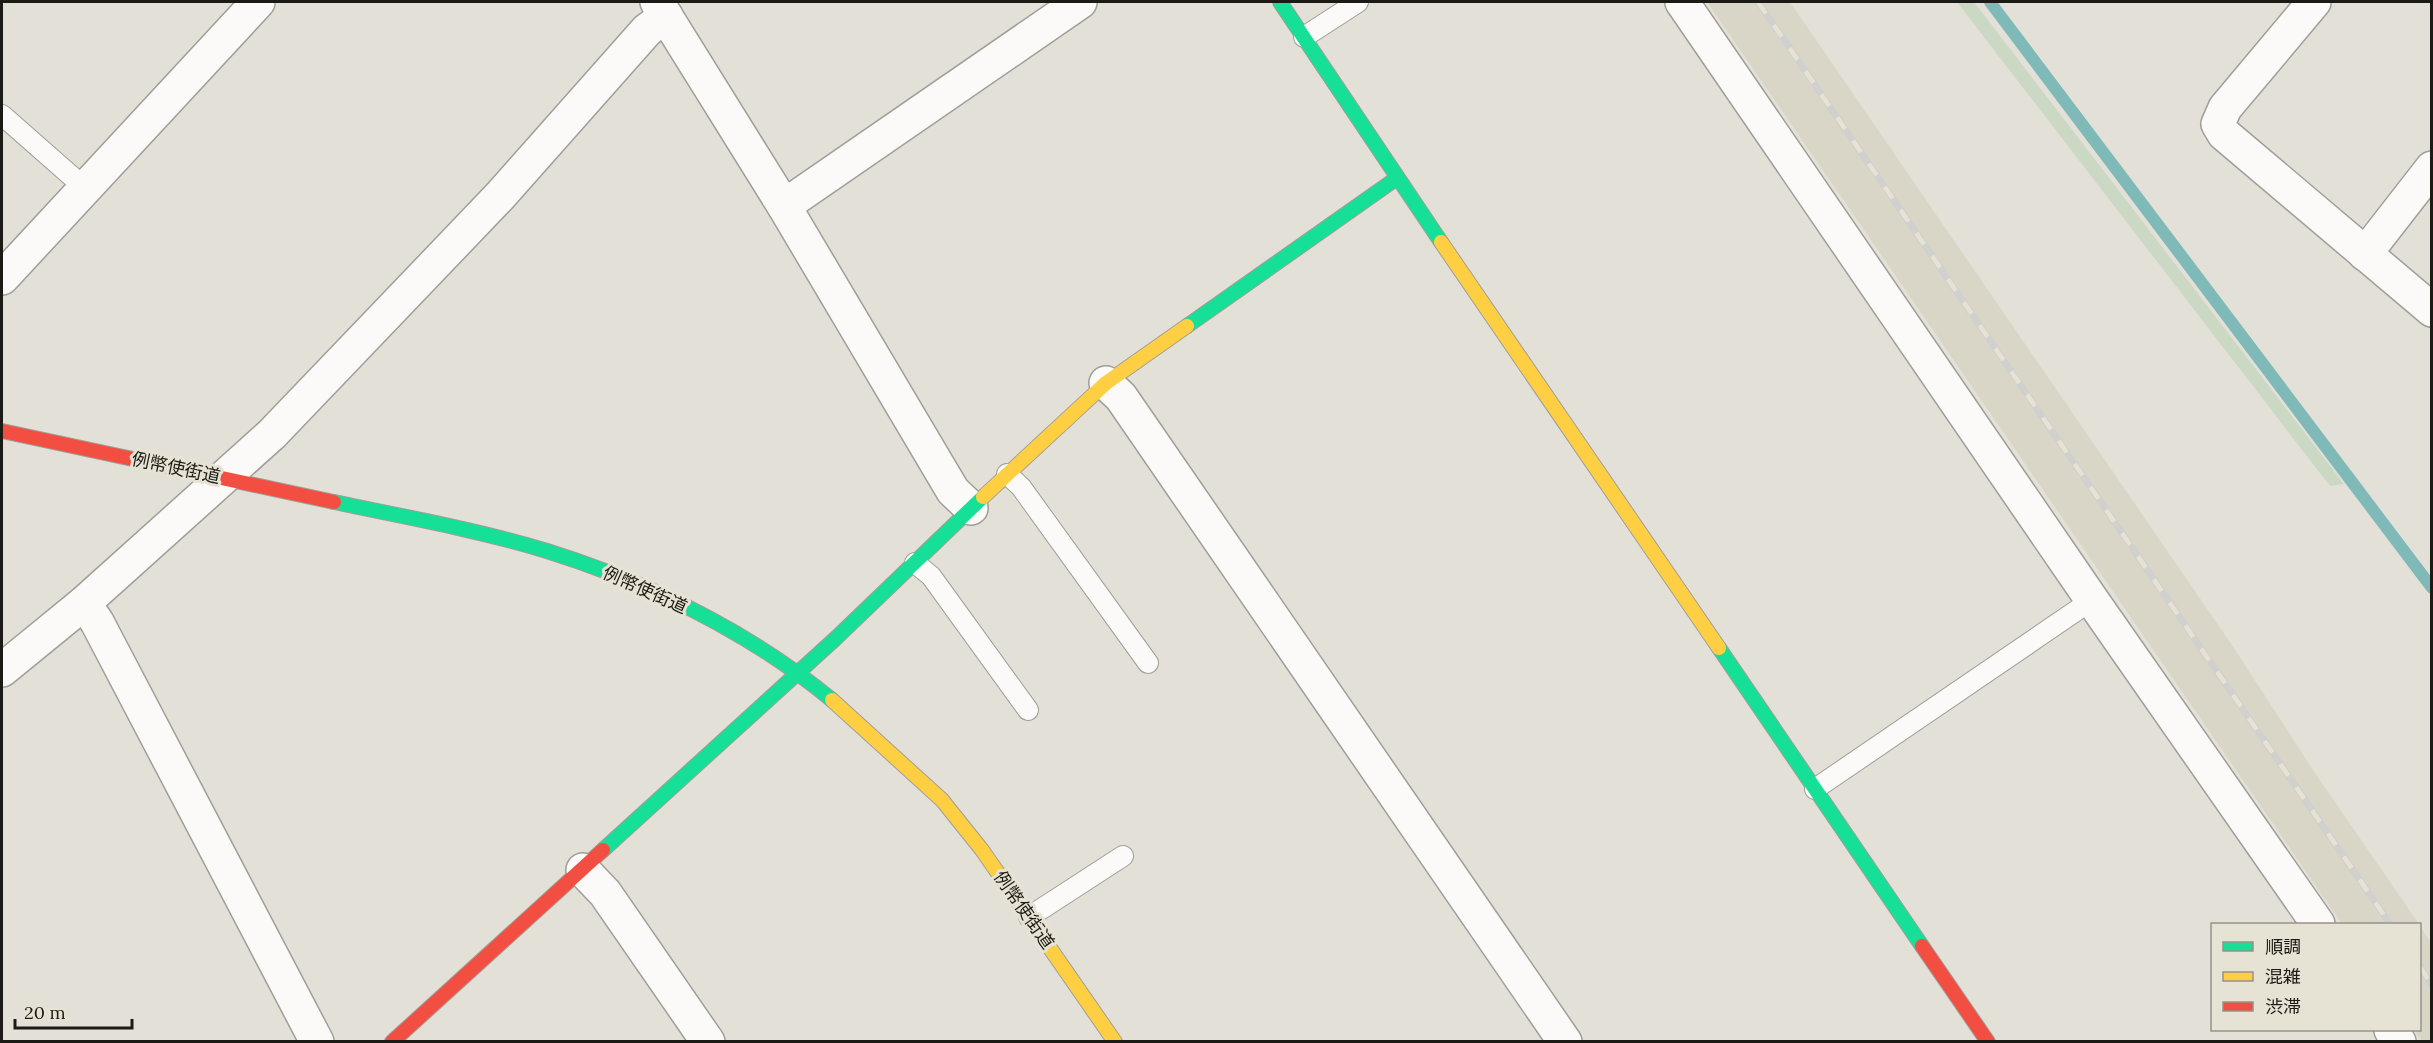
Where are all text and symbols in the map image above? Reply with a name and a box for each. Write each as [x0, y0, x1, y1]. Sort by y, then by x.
street label: 例幣使街道 [130, 447, 223, 488]
street label: 例幣使街道 [599, 561, 691, 618]
street label: 例幣使街道 [989, 866, 1060, 953]
legend [2211, 923, 2421, 1031]
text: 順調 [2265, 935, 2301, 958]
text: 混雑 [2265, 965, 2301, 988]
scale bar [15, 992, 132, 1030]
text: 渋滞 [2265, 995, 2301, 1018]
text: 20 m [24, 1001, 66, 1024]

